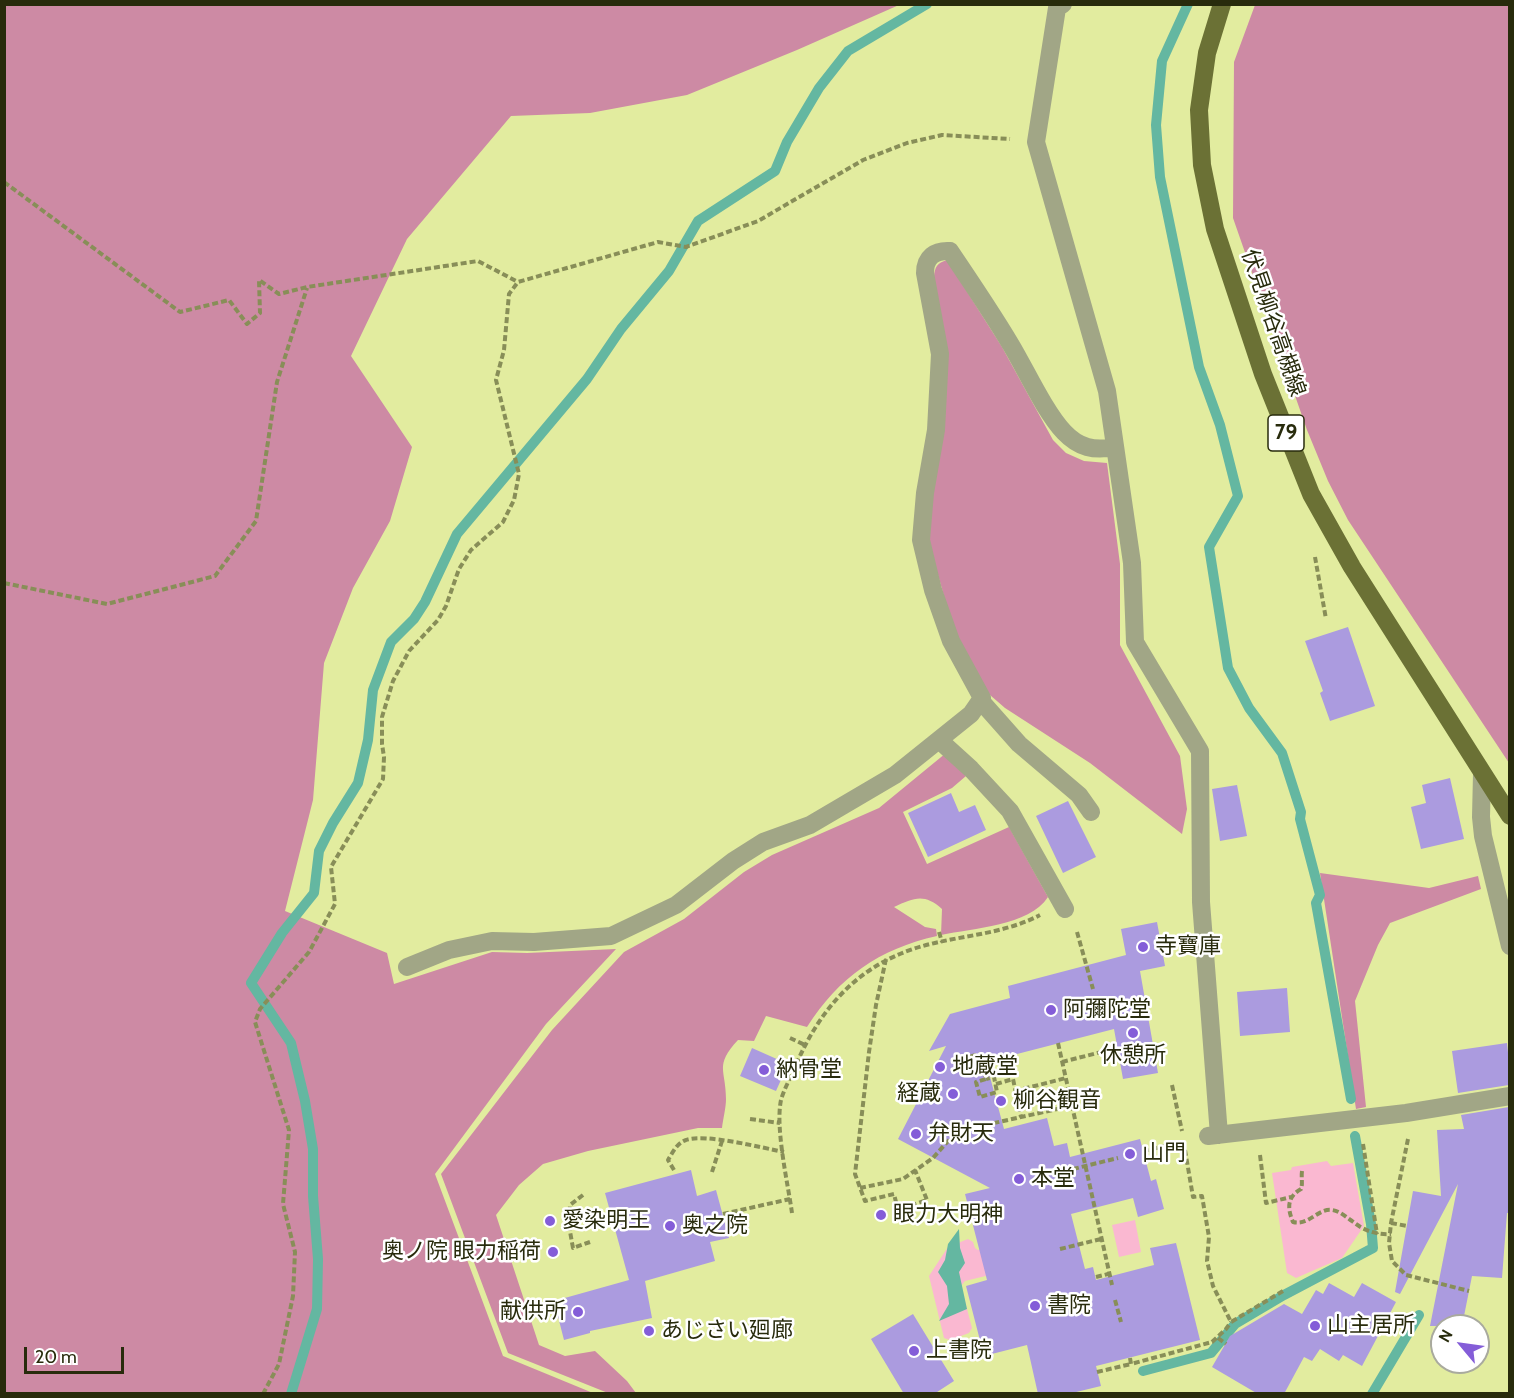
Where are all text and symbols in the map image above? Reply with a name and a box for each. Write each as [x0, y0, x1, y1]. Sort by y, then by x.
street label: 伏見柳谷高槻線 [1235, 246, 1311, 400]
road number: 79 [1268, 415, 1304, 451]
place label: 寺寶庫 [1155, 934, 1221, 960]
marker: 寺寶庫 [1136, 940, 1150, 954]
place label: 阿彌陀堂 [1063, 997, 1151, 1023]
marker: 阿彌陀堂 [1044, 1003, 1058, 1017]
marker: 休憩所 [1126, 1026, 1140, 1040]
place label: 休憩所 [1100, 1043, 1166, 1069]
place label: 地蔵堂 [952, 1054, 1018, 1080]
place label: 納骨堂 [776, 1057, 842, 1083]
marker: 地蔵堂 [933, 1060, 947, 1074]
marker: 納骨堂 [757, 1063, 771, 1077]
place label: 経蔵 [897, 1081, 941, 1107]
marker: 経蔵 [946, 1087, 960, 1101]
place label: 柳谷観音 [1013, 1088, 1101, 1114]
marker: 柳谷観音 [994, 1094, 1008, 1108]
place label: 弁財天 [928, 1121, 994, 1147]
marker: 弁財天 [909, 1127, 923, 1141]
place label: 山門 [1142, 1141, 1186, 1167]
marker: 山門 [1123, 1147, 1137, 1161]
place label: 本堂 [1031, 1166, 1075, 1192]
marker: 本堂 [1012, 1172, 1026, 1186]
place label: 眼力大明神 [893, 1202, 1003, 1228]
place label: 愛染明王 [562, 1208, 650, 1234]
marker: 眼力大明神 [874, 1208, 888, 1222]
place label: 奥之院 [682, 1213, 748, 1239]
marker: 愛染明王 [543, 1214, 557, 1228]
marker: 奥之院 [663, 1219, 677, 1233]
place label: 奥ノ院 眼力稲荷 [382, 1239, 541, 1265]
marker: 奥ノ院 眼力稲荷 [546, 1245, 560, 1259]
place label: 書院 [1047, 1293, 1091, 1319]
place label: 献供所 [500, 1299, 566, 1325]
marker: 書院 [1028, 1299, 1042, 1313]
marker: 献供所 [571, 1305, 585, 1319]
place label: 山主居所 [1327, 1313, 1415, 1339]
north arrow [1430, 1314, 1490, 1374]
place label: あじさい廻廊 [661, 1318, 793, 1344]
marker: 山主居所 [1308, 1319, 1322, 1333]
marker: あじさい廻廊 [642, 1324, 656, 1338]
text: N [1435, 1326, 1457, 1346]
scale bar [27, 1335, 128, 1373]
place label: 上書院 [926, 1338, 992, 1364]
marker: 上書院 [907, 1344, 921, 1358]
text: 20 m [35, 1346, 77, 1368]

